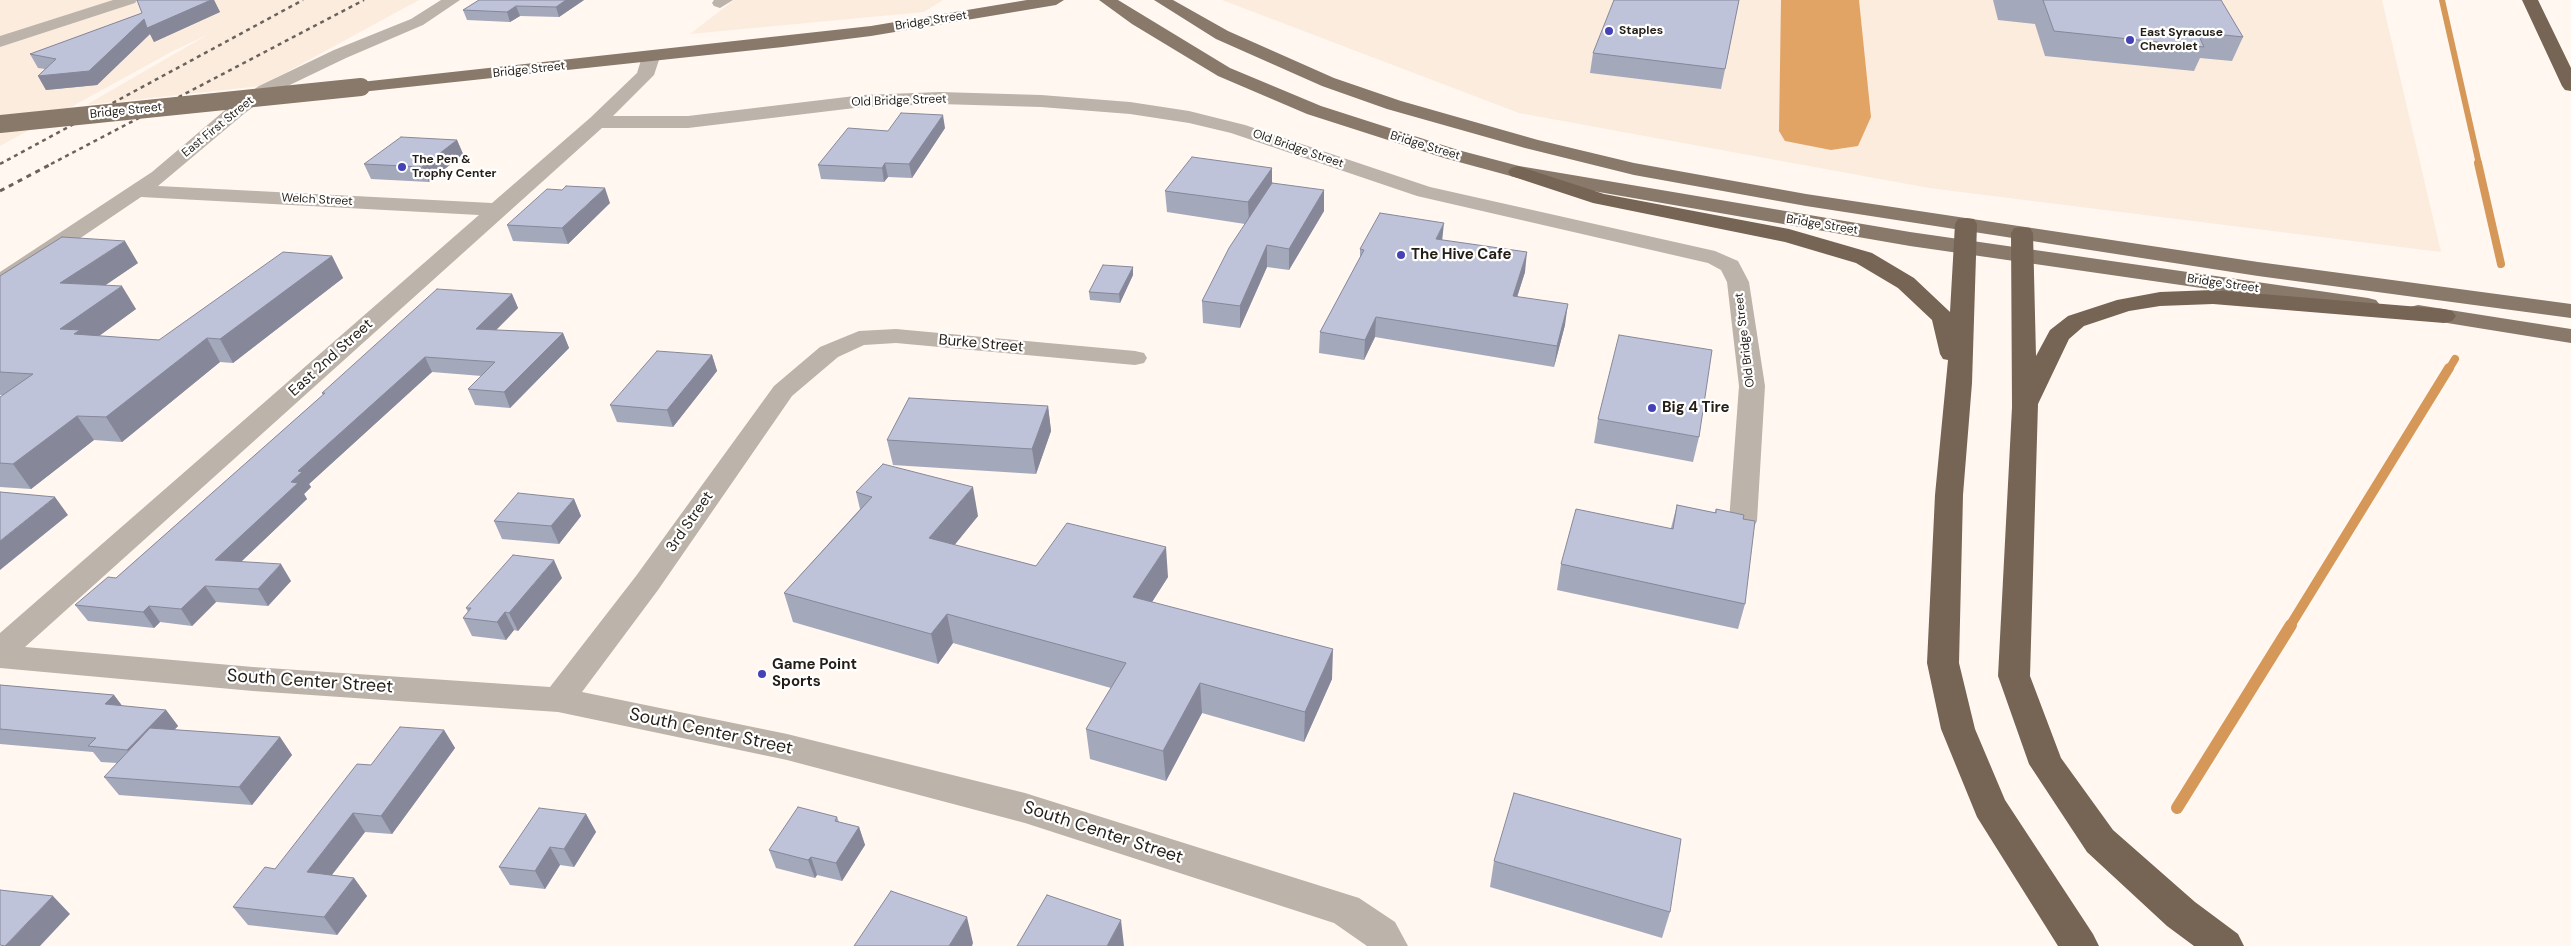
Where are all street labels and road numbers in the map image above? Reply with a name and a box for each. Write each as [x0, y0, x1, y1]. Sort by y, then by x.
street label: Bridge Street [894, 8, 968, 34]
street label: Bridge Street [492, 59, 566, 81]
street label: Old Bridge Street [851, 92, 947, 110]
street label: East First Street [179, 94, 257, 160]
street label: Bridge Street [89, 100, 163, 122]
street label: Old Bridge Street [1251, 127, 1345, 171]
street label: Bridge Street [1388, 129, 1462, 163]
street label: Welch Street [281, 191, 353, 209]
street label: Bridge Street [1785, 212, 1859, 238]
street label: Bridge Street [2186, 272, 2260, 296]
street label: Old Bridge Street [1732, 292, 1758, 388]
street label: East 2nd Street [285, 316, 377, 400]
street label: Burke Street [938, 331, 1024, 357]
street label: 3rd Street [663, 488, 717, 556]
street label: South Center Street [226, 665, 394, 699]
street label: South Center Street [627, 704, 795, 760]
street label: South Center Street [1020, 797, 1186, 869]

